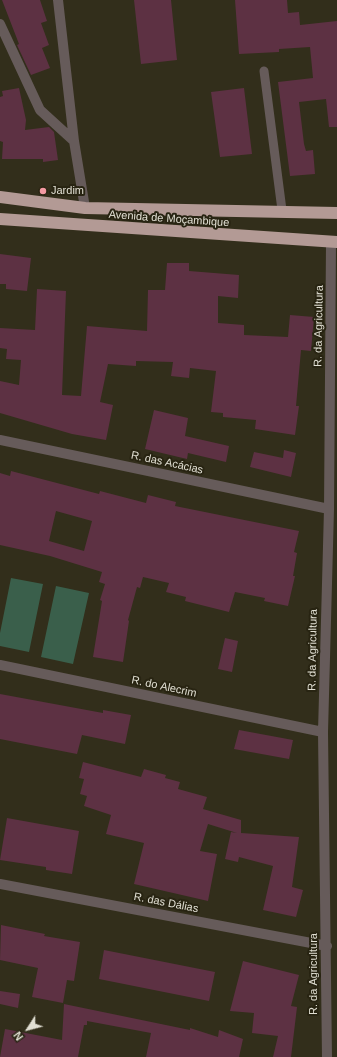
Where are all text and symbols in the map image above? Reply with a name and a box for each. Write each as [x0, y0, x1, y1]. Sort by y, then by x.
place label: Jardim [51, 184, 84, 198]
marker: Jardim [38, 186, 48, 196]
street label: Avenida de Moçambique [108, 208, 230, 230]
street label: R. da Agricultura [312, 285, 326, 367]
street label: R. das Acácias [130, 449, 204, 477]
street label: R. da Agricultura [306, 609, 320, 691]
street label: R. do Alecrim [130, 674, 198, 700]
street label: R. das Dálias [133, 890, 199, 916]
street label: R. da Agricultura [307, 933, 321, 1015]
north arrow [8, 1009, 48, 1049]
text: N [11, 1029, 25, 1043]

